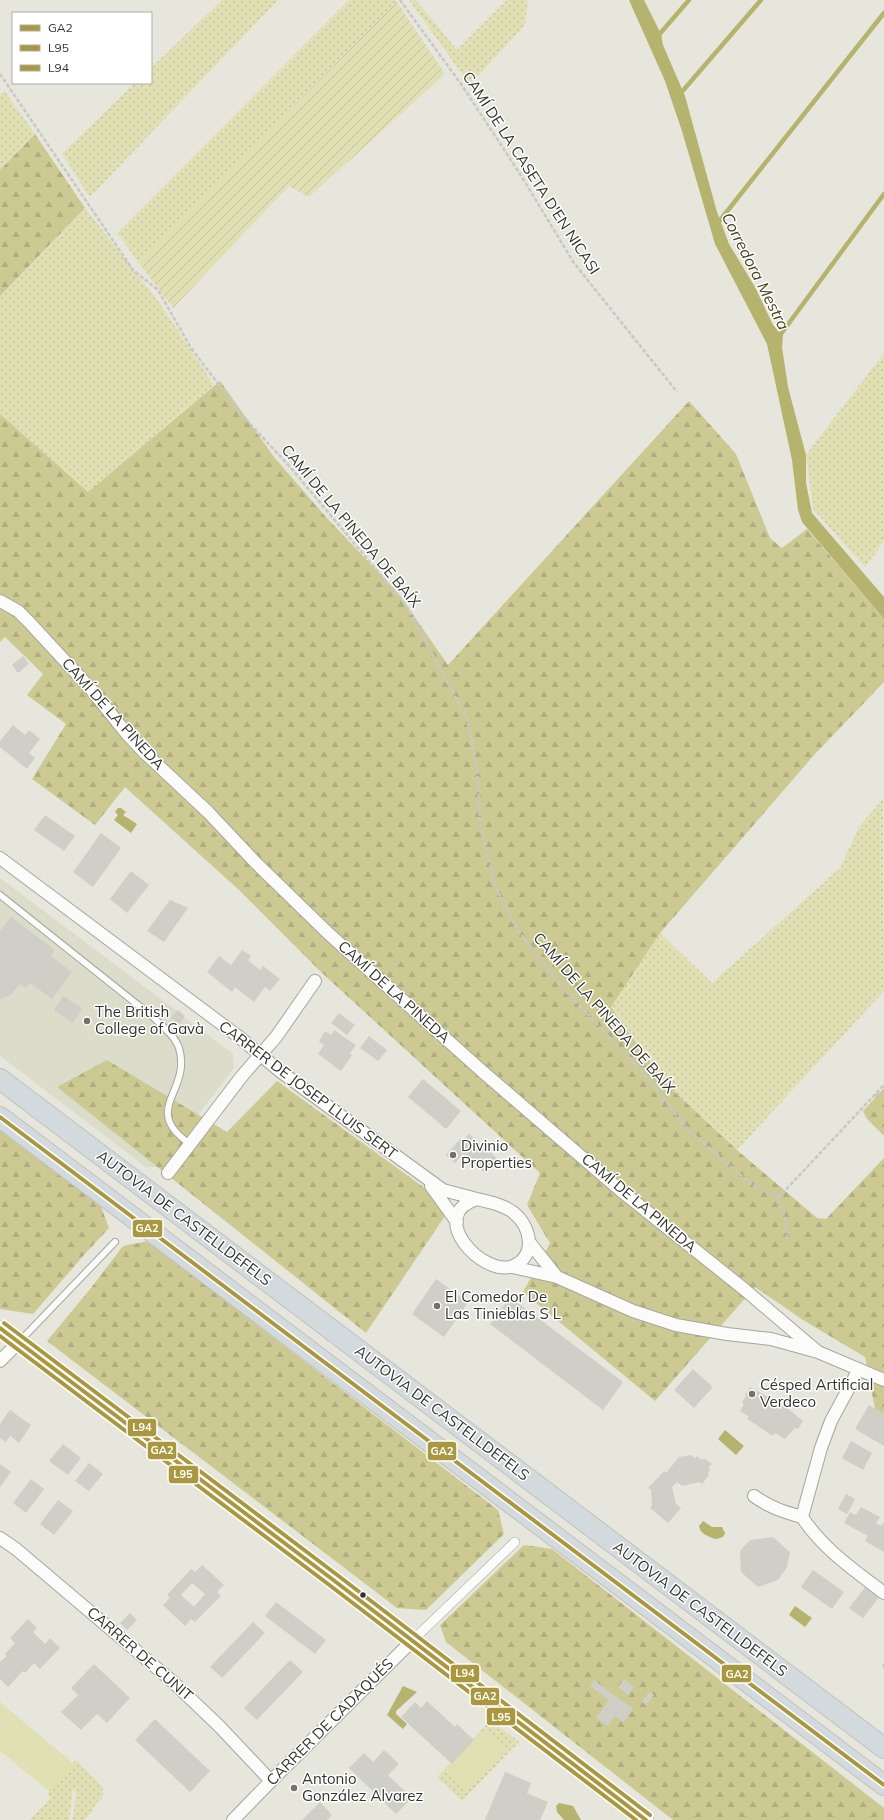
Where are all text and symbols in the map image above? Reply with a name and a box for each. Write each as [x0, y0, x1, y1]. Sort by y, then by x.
legend [12, 12, 152, 84]
text: GA2 [48, 20, 73, 35]
text: L95 [48, 40, 69, 55]
text: L94 [48, 60, 69, 75]
street label: CAMÍ DE LA CASETA D'EN NICASI [459, 68, 604, 278]
water label: Corredora Mestra [718, 209, 794, 333]
street label: CAMÍ DE LA PINEDA DE BAÍX [278, 440, 425, 611]
street label: CAMÍ DE LA PINEDA [58, 654, 169, 774]
street label: CAMÍ DE LA PINEDA DE BAÍX [529, 928, 680, 1097]
street label: CAMÍ DE LA PINEDA [334, 936, 454, 1047]
place label: The British College of Gavà [95, 1002, 204, 1038]
marker: The British College of Gavà [82, 1016, 92, 1026]
street label: CARRER DE JOSEP LLUIS SERT [215, 1016, 401, 1163]
place label: Divinio Properties [461, 1136, 532, 1172]
street label: AUTOVIA DE CASTELLDEFELS [93, 1146, 275, 1289]
street label: CAMÍ DE LA PINEDA [578, 1149, 701, 1256]
marker: Divinio Properties [448, 1150, 458, 1160]
line badge: GA2 [132, 1219, 163, 1238]
text: GA2 [136, 1221, 159, 1235]
place label: El Comedor De Las Tinieblas S L [445, 1287, 561, 1323]
marker: El Comedor De Las Tinieblas S L [432, 1301, 442, 1311]
street label: AUTOVIA DE CASTELLDEFELS [351, 1341, 533, 1484]
place label: Césped Artificial Verdeco [760, 1375, 873, 1411]
marker: Césped Artificial Verdeco [747, 1389, 757, 1399]
line badge: L94 [127, 1418, 157, 1437]
text: L94 [132, 1420, 152, 1434]
line badge: GA2 [147, 1441, 177, 1460]
line badge: GA2 [427, 1441, 457, 1461]
text: GA2 [151, 1443, 174, 1457]
text: GA2 [431, 1444, 454, 1458]
line badge: L95 [168, 1465, 199, 1484]
text: L95 [173, 1467, 193, 1481]
street label: AUTOVIA DE CASTELLDEFELS [609, 1537, 791, 1680]
unlabelled marker [358, 1590, 368, 1600]
street label: CARRER DE CUNIT [83, 1602, 197, 1705]
street label: CARRER DE CADAQUÉS [262, 1654, 397, 1789]
line badge: L94 [450, 1664, 480, 1683]
line badge: GA2 [721, 1664, 752, 1683]
text: L94 [455, 1666, 475, 1680]
text: GA2 [726, 1667, 749, 1681]
line badge: GA2 [470, 1687, 500, 1706]
text: GA2 [474, 1689, 497, 1703]
line badge: L95 [486, 1707, 516, 1726]
text: L95 [491, 1710, 511, 1724]
place label: Antonio González Alvarez [302, 1769, 423, 1805]
marker: Antonio González Alvarez [289, 1783, 299, 1793]

